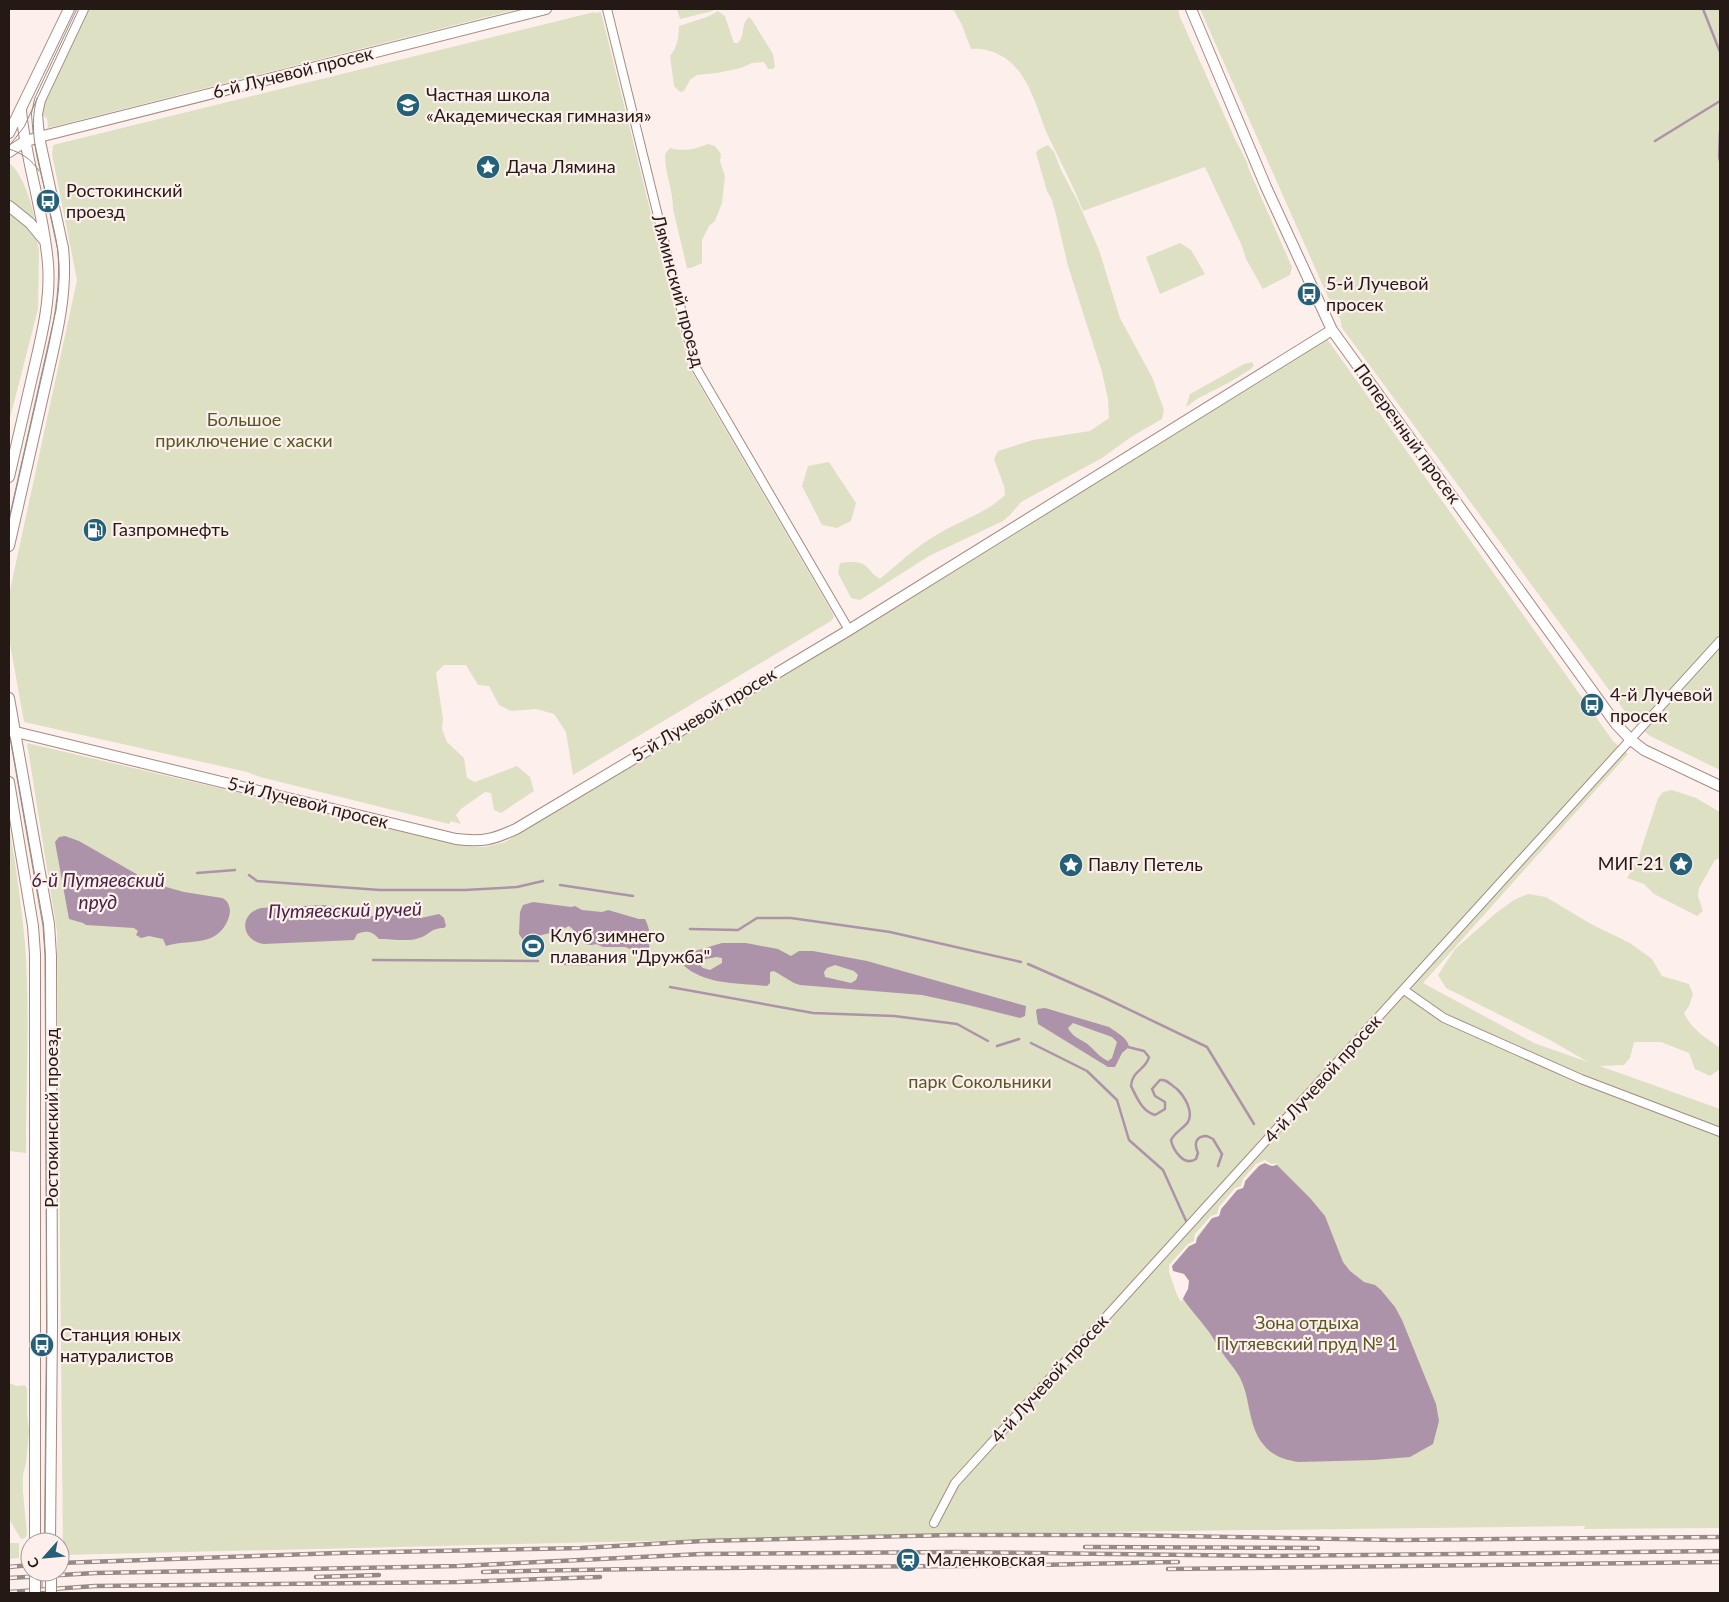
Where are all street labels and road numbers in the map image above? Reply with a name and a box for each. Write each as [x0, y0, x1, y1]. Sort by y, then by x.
street label: 6-й Лучевой просек [210, 41, 376, 103]
street label: Ляминский проезд [648, 211, 710, 370]
street label: Поперечный просек [1350, 359, 1466, 508]
street label: 5-й Лучевой просек [627, 662, 780, 766]
street label: 5-й Лучевой просек [226, 771, 392, 833]
street label: 4-й Лучевой просек [1259, 1009, 1386, 1147]
street label: Ростокинский проезд [40, 1028, 62, 1208]
street label: 4-й Лучевой просек [986, 1309, 1113, 1447]

